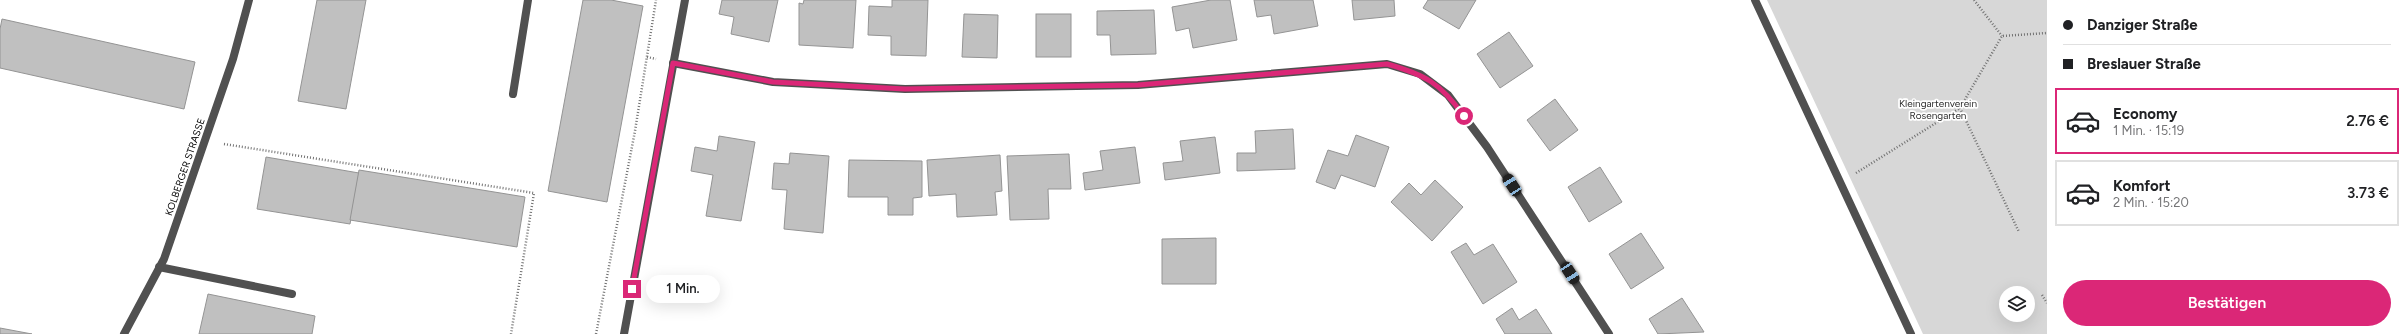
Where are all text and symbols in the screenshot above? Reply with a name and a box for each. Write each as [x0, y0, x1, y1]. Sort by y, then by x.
text: Danziger Straße [2087, 16, 2198, 34]
text: Breslauer Straße [2087, 55, 2201, 73]
park label: Kleingartenverein Rosengarten [1899, 97, 1977, 122]
icon: car [2065, 103, 2101, 139]
text: Economy [2113, 105, 2178, 123]
route start [1455, 107, 1473, 125]
text: 2.76 € [2346, 112, 2389, 130]
street label: KOLBERGER STRASSE [162, 116, 208, 218]
text: 1 Min. · 15:19 [2113, 123, 2184, 138]
car [1500, 172, 1524, 198]
icon: car [2065, 175, 2101, 211]
text: Komfort [2113, 177, 2170, 195]
text: 3.73 € [2347, 184, 2389, 202]
text: 2 Min. · 15:20 [2113, 195, 2189, 210]
car [1558, 260, 1582, 286]
callout: 1 Min. [646, 275, 720, 303]
route end [623, 280, 641, 298]
button: Bestätigen [2063, 280, 2391, 326]
text: 1 Min. [666, 281, 700, 296]
map controls [1999, 286, 2035, 322]
button: layers [1999, 286, 2035, 322]

